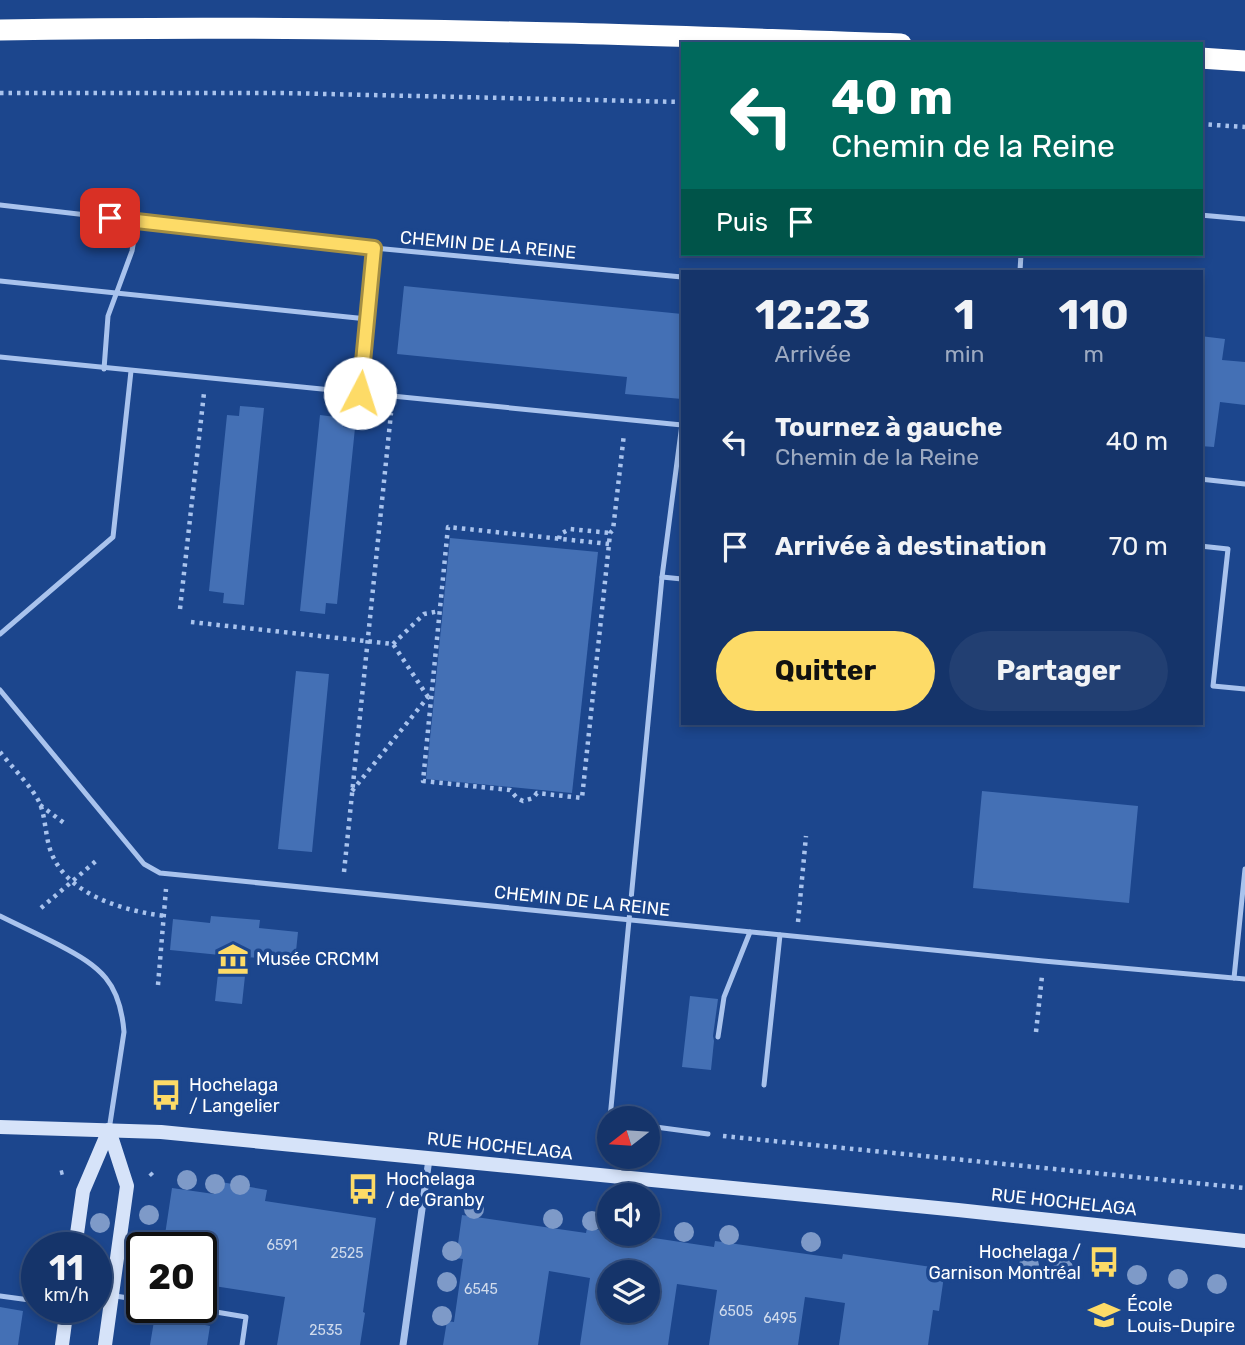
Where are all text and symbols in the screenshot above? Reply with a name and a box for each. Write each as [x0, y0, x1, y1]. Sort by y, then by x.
text: 40 m [831, 68, 953, 126]
icon: left [716, 70, 807, 161]
text: Chemin de la Reine [831, 127, 1115, 165]
pin [80, 188, 140, 248]
icon: arrive [91, 199, 129, 237]
icon: arrive [782, 203, 820, 241]
text: Puis [716, 207, 768, 238]
street label: CHEMIN DE LA REINE [399, 226, 577, 264]
text: 12:23 [755, 290, 871, 340]
text: 1 [954, 290, 975, 340]
text: 110 [1059, 290, 1129, 340]
text: Arrivée [775, 340, 851, 368]
text: min [945, 340, 985, 368]
text: m [1084, 340, 1104, 368]
position arrow [323, 356, 397, 430]
text: Tournez à gauche [775, 412, 1003, 443]
icon: left [716, 423, 754, 461]
text: 40 m [1106, 426, 1168, 457]
text: Chemin de la Reine [775, 443, 979, 471]
icon: arrive [716, 528, 754, 566]
text: Arrivée à destination [775, 531, 1047, 562]
text: 70 m [1109, 531, 1168, 562]
button: Quitter [716, 631, 935, 711]
button: Partager [949, 631, 1168, 711]
street label: CHEMIN DE LA REINE [493, 881, 671, 921]
museum icon: Musée CRCMM [216, 942, 250, 976]
place label: Musée CRCMM [256, 948, 379, 970]
place label: Hochelaga / Langelier [189, 1074, 280, 1117]
bus stop icon: Hochelaga / Langelier [149, 1078, 183, 1112]
north arrow [597, 1106, 660, 1169]
map controls [597, 1106, 660, 1323]
street label: RUE HOCHELAGA [426, 1127, 574, 1165]
place label: Hochelaga / de Granby [386, 1168, 484, 1211]
bus stop icon: Hochelaga / de Granby [346, 1172, 380, 1206]
button: sound [597, 1183, 660, 1246]
street label: RUE HOCHELAGA [990, 1183, 1138, 1221]
speed limit sign: 20 [126, 1232, 217, 1323]
house number: 6591 [266, 1237, 298, 1254]
place label: Hochelaga / Garnison Montréal [928, 1241, 1081, 1284]
house number: 2525 [330, 1245, 364, 1262]
bus stop icon: Hochelaga / Garnison Montréal [1087, 1245, 1121, 1279]
text: 11 [49, 1247, 84, 1289]
button: layers [597, 1260, 660, 1323]
house number: 6545 [464, 1281, 498, 1298]
text: km/h [44, 1284, 89, 1306]
place label: École Louis-Dupire [1127, 1294, 1235, 1337]
school or university icon: École Louis-Dupire [1087, 1298, 1121, 1332]
house number: 6505 [719, 1303, 753, 1320]
house number: 6495 [763, 1310, 797, 1327]
house number: 2535 [309, 1322, 343, 1339]

